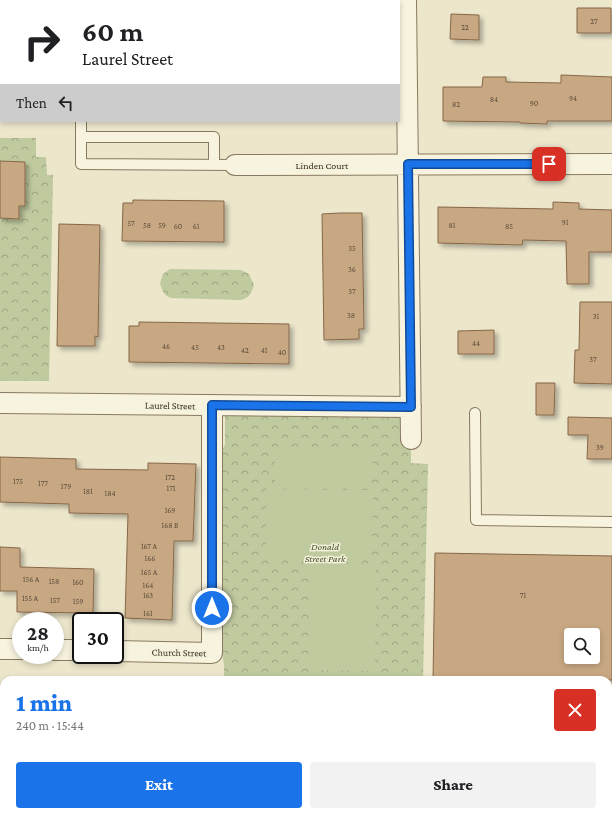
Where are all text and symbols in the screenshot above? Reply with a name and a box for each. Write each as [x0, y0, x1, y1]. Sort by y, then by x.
icon: right [16, 16, 68, 68]
text: 60 m [82, 16, 143, 47]
house number: 27 [590, 17, 598, 26]
house number: 22 [461, 23, 469, 32]
text: Laurel Street [82, 49, 173, 69]
icon: left [55, 92, 77, 114]
house number: 94 [569, 94, 577, 103]
text: Then [16, 95, 47, 111]
house number: 84 [490, 95, 498, 104]
house number: 90 [530, 99, 539, 108]
house number: 82 [452, 100, 460, 109]
pin [532, 147, 566, 181]
icon: arrive [538, 153, 560, 175]
street label: Linden Court [296, 160, 349, 171]
house number: 91 [562, 218, 569, 227]
house number: 57 [127, 219, 135, 228]
house number: 58 [143, 221, 151, 230]
house number: 59 [158, 221, 166, 230]
house number: 81 [449, 221, 456, 230]
house number: 60 [174, 222, 183, 231]
house number: 61 [193, 222, 200, 231]
house number: 85 [505, 222, 513, 231]
house number: 35 [348, 244, 356, 253]
house number: 36 [348, 265, 356, 274]
house number: 37 [348, 287, 356, 296]
house number: 38 [347, 311, 355, 320]
house number: 31 [593, 312, 600, 321]
house number: 44 [472, 339, 480, 348]
house number: 46 [162, 342, 170, 351]
house number: 45 [191, 343, 199, 352]
house number: 43 [217, 343, 225, 352]
house number: 42 [241, 346, 249, 355]
house number: 41 [261, 346, 268, 355]
house number: 40 [278, 348, 287, 357]
house number: 37 [589, 355, 597, 364]
street label: Laurel Street [145, 400, 196, 411]
house number: 39 [596, 443, 604, 452]
house number: 172 [165, 473, 175, 482]
house number: 175 [13, 477, 23, 486]
house number: 177 [38, 479, 48, 488]
house number: 179 [61, 482, 71, 491]
house number: 171 [167, 484, 176, 493]
house number: 181 [83, 487, 93, 496]
house number: 184 [104, 489, 116, 498]
house number: 169 [165, 506, 175, 515]
house number: 168 B [162, 521, 179, 530]
park label: Donald Street Park [305, 541, 346, 564]
house number: 167 A [141, 542, 158, 551]
house number: 166 [145, 554, 155, 563]
house number: 165 A [141, 568, 158, 577]
house number: 156 A [23, 575, 40, 584]
house number: 158 [49, 577, 59, 586]
house number: 160 [72, 578, 84, 587]
house number: 164 [143, 581, 153, 590]
position arrow [191, 587, 233, 629]
house number: 163 [143, 591, 153, 600]
house number: 71 [520, 591, 527, 600]
house number: 155 A [22, 594, 39, 603]
house number: 157 [50, 596, 60, 605]
house number: 159 [73, 597, 83, 606]
house number: 161 [143, 609, 153, 618]
speed limit sign: 30 [72, 612, 124, 664]
text: 28 [27, 622, 49, 644]
map controls [564, 628, 600, 664]
button: search [564, 628, 600, 664]
text: km/h [27, 642, 49, 653]
street label: Church Street [152, 647, 207, 658]
text: 1 min [16, 689, 72, 716]
button: close [554, 689, 596, 731]
text: 240 m · 15:44 [16, 718, 84, 733]
button: Exit [16, 762, 302, 808]
button: Share [310, 762, 596, 808]

